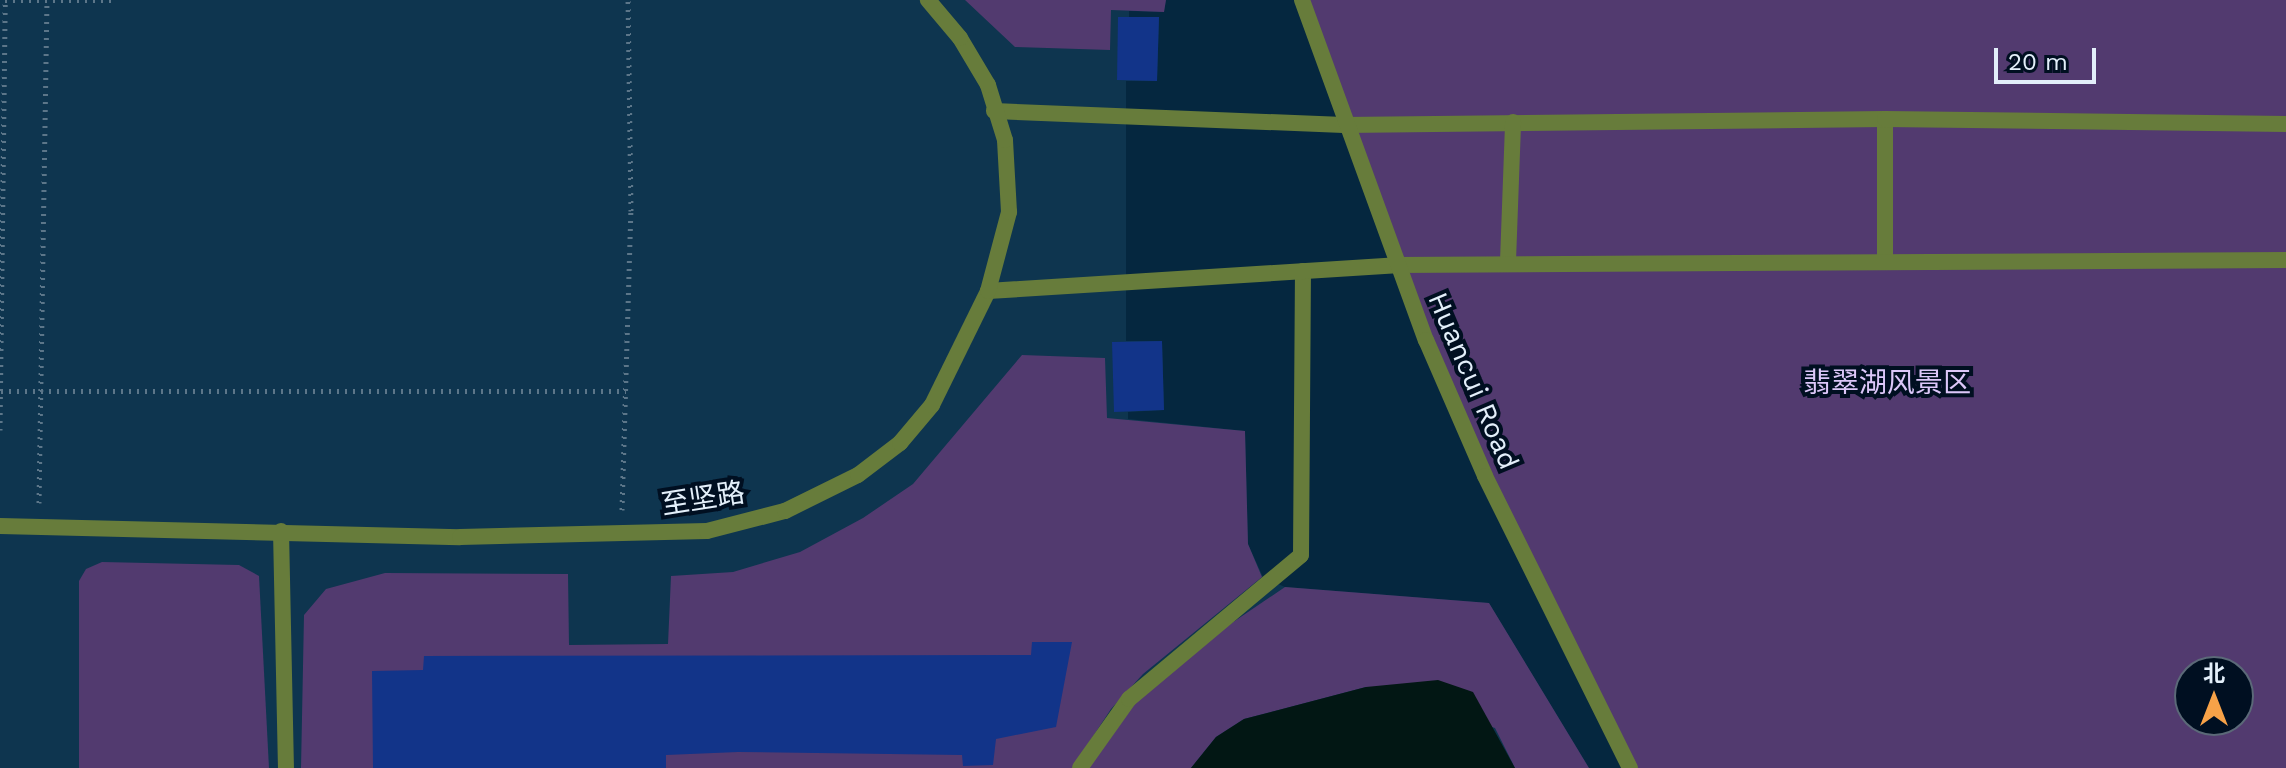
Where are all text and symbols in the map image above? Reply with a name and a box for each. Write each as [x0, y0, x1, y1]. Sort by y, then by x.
scale bar [1998, 32, 2100, 82]
text: 20 m [2008, 48, 2068, 76]
street label: Huancui Road [1421, 287, 1525, 475]
park label: 翡翠湖风景区 [1803, 366, 1971, 400]
street label: 至坚路 [659, 476, 747, 522]
north arrow [2174, 656, 2254, 736]
text: 北 [2203, 661, 2225, 686]

